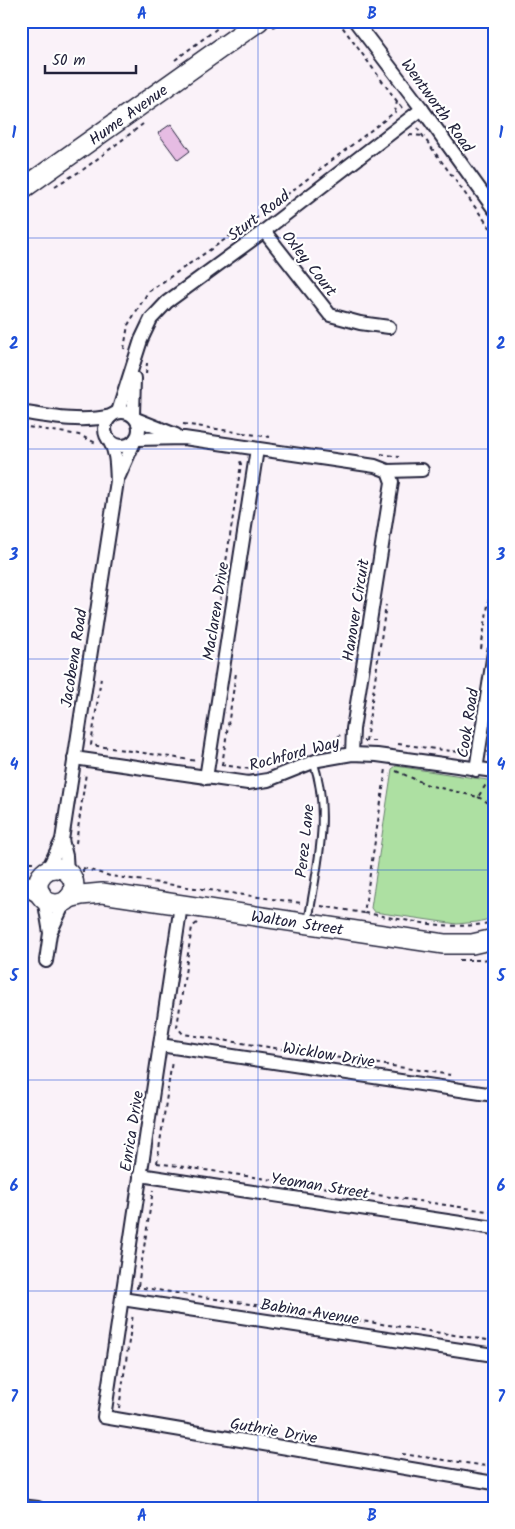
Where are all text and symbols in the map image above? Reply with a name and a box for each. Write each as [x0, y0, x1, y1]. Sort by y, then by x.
text: A [137, 2, 147, 27]
text: B [367, 2, 377, 27]
scale bar [45, 42, 136, 74]
text: 50 m [52, 49, 86, 73]
street label: Wentworth Road [394, 54, 480, 159]
street label: Hume Avenue [84, 79, 173, 152]
text: 1 [12, 121, 17, 146]
text: 1 [499, 121, 504, 146]
street label: Sturt Road [222, 184, 296, 248]
street label: Oxley Court [275, 226, 343, 303]
text: 2 [9, 332, 19, 357]
text: 2 [496, 332, 506, 357]
text: 3 [9, 543, 19, 568]
text: 3 [496, 543, 506, 568]
street label: Hanover Circuit [336, 557, 377, 663]
street label: Maclaren Drive [196, 560, 237, 662]
street label: Jacobena Road [54, 606, 95, 709]
street label: Cook Road [451, 686, 486, 760]
street label: Rochford Way [246, 730, 343, 779]
text: 4 [10, 753, 19, 778]
text: 4 [497, 753, 506, 778]
street label: Perez Lane [289, 803, 322, 879]
street label: Walton Street [249, 904, 346, 943]
text: 5 [9, 964, 20, 989]
text: 5 [496, 964, 507, 989]
street label: Wicklow Drive [281, 1036, 376, 1075]
street label: Enrica Drive [114, 1089, 151, 1173]
street label: Yeoman Street [269, 1166, 372, 1207]
text: 6 [10, 1174, 19, 1199]
text: 6 [497, 1174, 506, 1199]
street label: Babina Avenue [259, 1292, 361, 1333]
text: 7 [10, 1385, 18, 1410]
text: 7 [497, 1385, 505, 1410]
street label: Guthrie Drive [228, 1411, 319, 1451]
text: A [137, 1504, 147, 1529]
text: B [367, 1504, 377, 1529]

